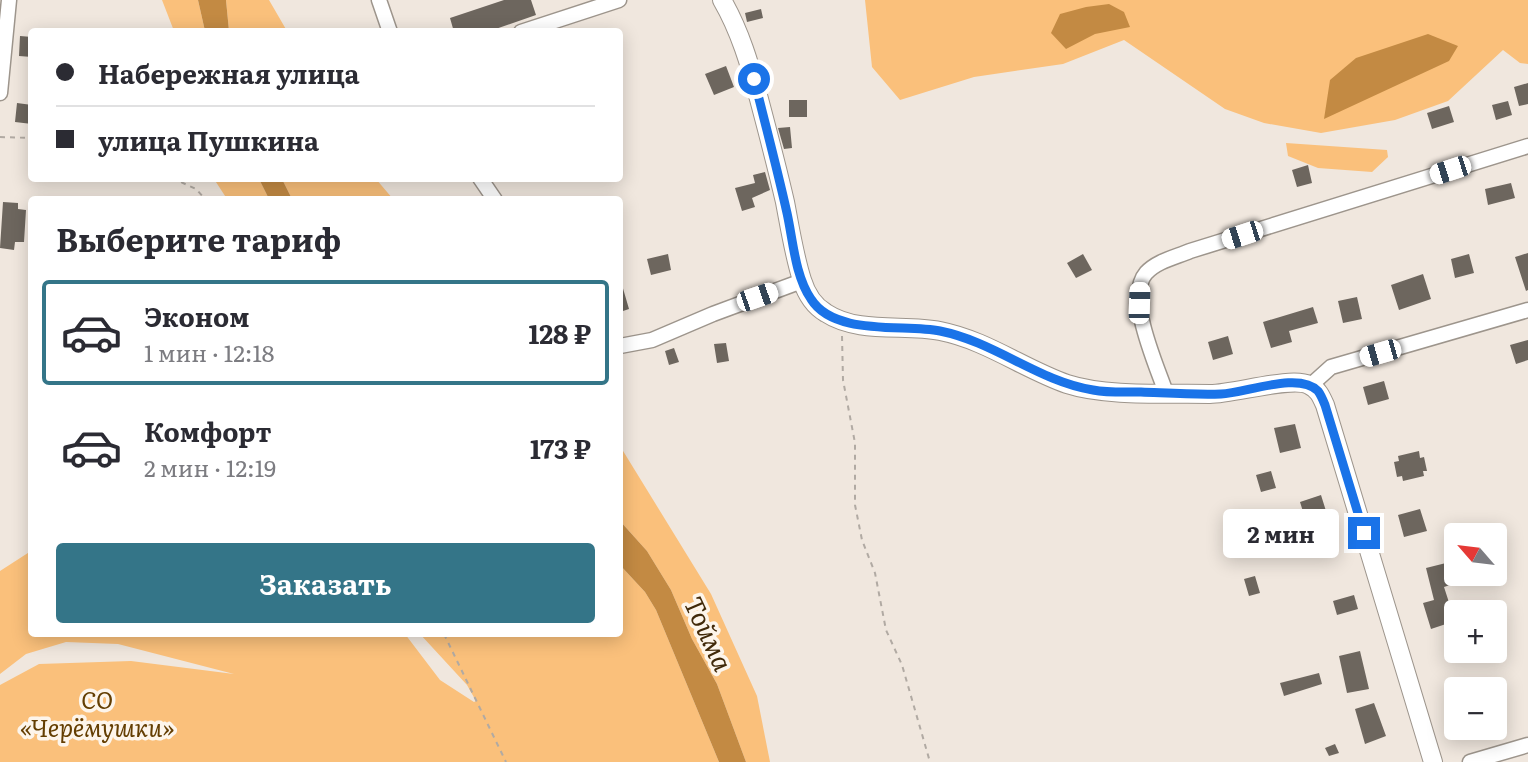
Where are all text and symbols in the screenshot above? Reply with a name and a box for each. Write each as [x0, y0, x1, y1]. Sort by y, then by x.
text: Набережная улица [98, 53, 360, 92]
route start [738, 63, 770, 95]
text: улица Пушкина [98, 120, 319, 159]
car [1427, 154, 1474, 186]
text: Выберите тариф [56, 214, 341, 262]
car [1219, 219, 1266, 251]
car [734, 280, 781, 314]
car [1128, 282, 1151, 324]
text: Эконом [144, 296, 249, 335]
icon: car [60, 301, 123, 364]
text: 128 ₽ [528, 313, 591, 352]
text: 1 мин · 12:18 [144, 335, 274, 369]
car [1357, 337, 1404, 369]
text: Комфорт [144, 411, 271, 450]
icon: car [60, 416, 123, 479]
text: 173 ₽ [530, 428, 591, 467]
text: 2 мин · 12:19 [144, 450, 276, 484]
callout: 2 мин [1224, 508, 1340, 558]
text: 2 мин [1247, 516, 1315, 550]
route end [1348, 517, 1380, 549]
north arrow [1444, 523, 1507, 586]
map controls [1444, 523, 1507, 740]
button: Заказать [56, 543, 595, 623]
water label: Тойма [676, 589, 744, 677]
button: + [1444, 600, 1507, 663]
button: − [1444, 677, 1507, 740]
park label: СО «Черёмушки» [20, 681, 174, 744]

